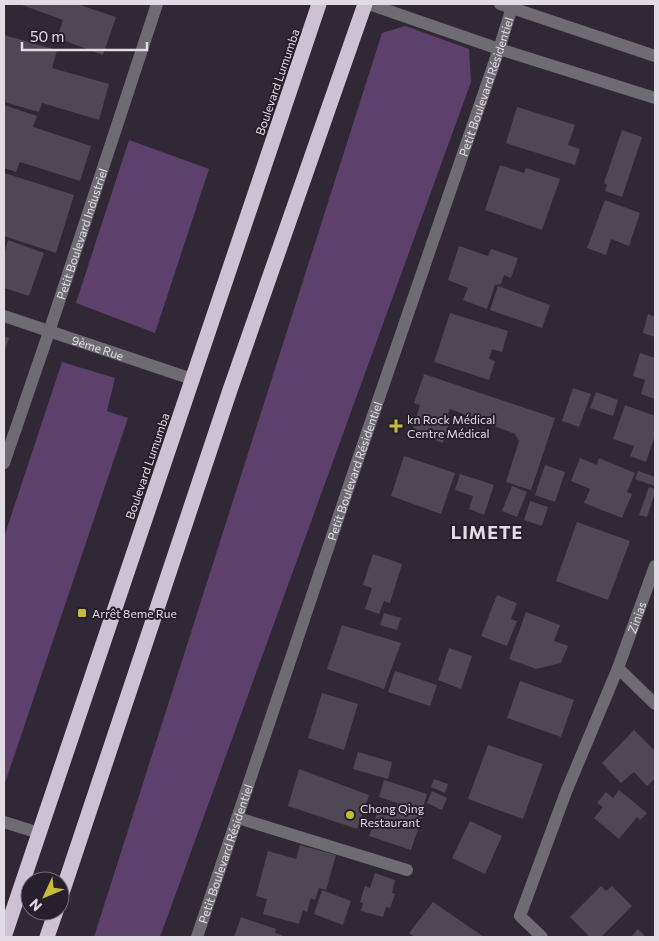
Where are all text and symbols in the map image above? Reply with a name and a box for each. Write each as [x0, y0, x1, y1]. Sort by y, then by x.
street label: Petit Boulevard Résidentiel [456, 15, 516, 158]
scale bar [22, 20, 148, 52]
text: 50 m [30, 27, 64, 45]
street label: Boulevard Lumumba [252, 27, 302, 137]
street label: Petit Boulevard Industriel [53, 166, 110, 301]
street label: 9ème Rue [70, 332, 126, 363]
street label: Petit Boulevard Résidentiel [324, 399, 384, 542]
street label: Boulevard Lumumba [122, 411, 172, 521]
place label: kn Rock Médical Centre Médical [407, 412, 495, 440]
marker: kn Rock Médical Centre Médical [389, 419, 403, 433]
district label: LIMETE [451, 521, 523, 543]
street label: Zinias [624, 600, 649, 635]
place label: Arrêt 8eme Rue [92, 606, 177, 620]
marker: Arrêt 8eme Rue [76, 607, 88, 619]
street label: Petit Boulevard Résidentiel [195, 782, 255, 925]
place label: Chong Qing Restaurant [360, 801, 425, 829]
marker: Chong Qing Restaurant [344, 809, 356, 821]
north arrow [20, 871, 70, 921]
text: N [26, 896, 45, 915]

